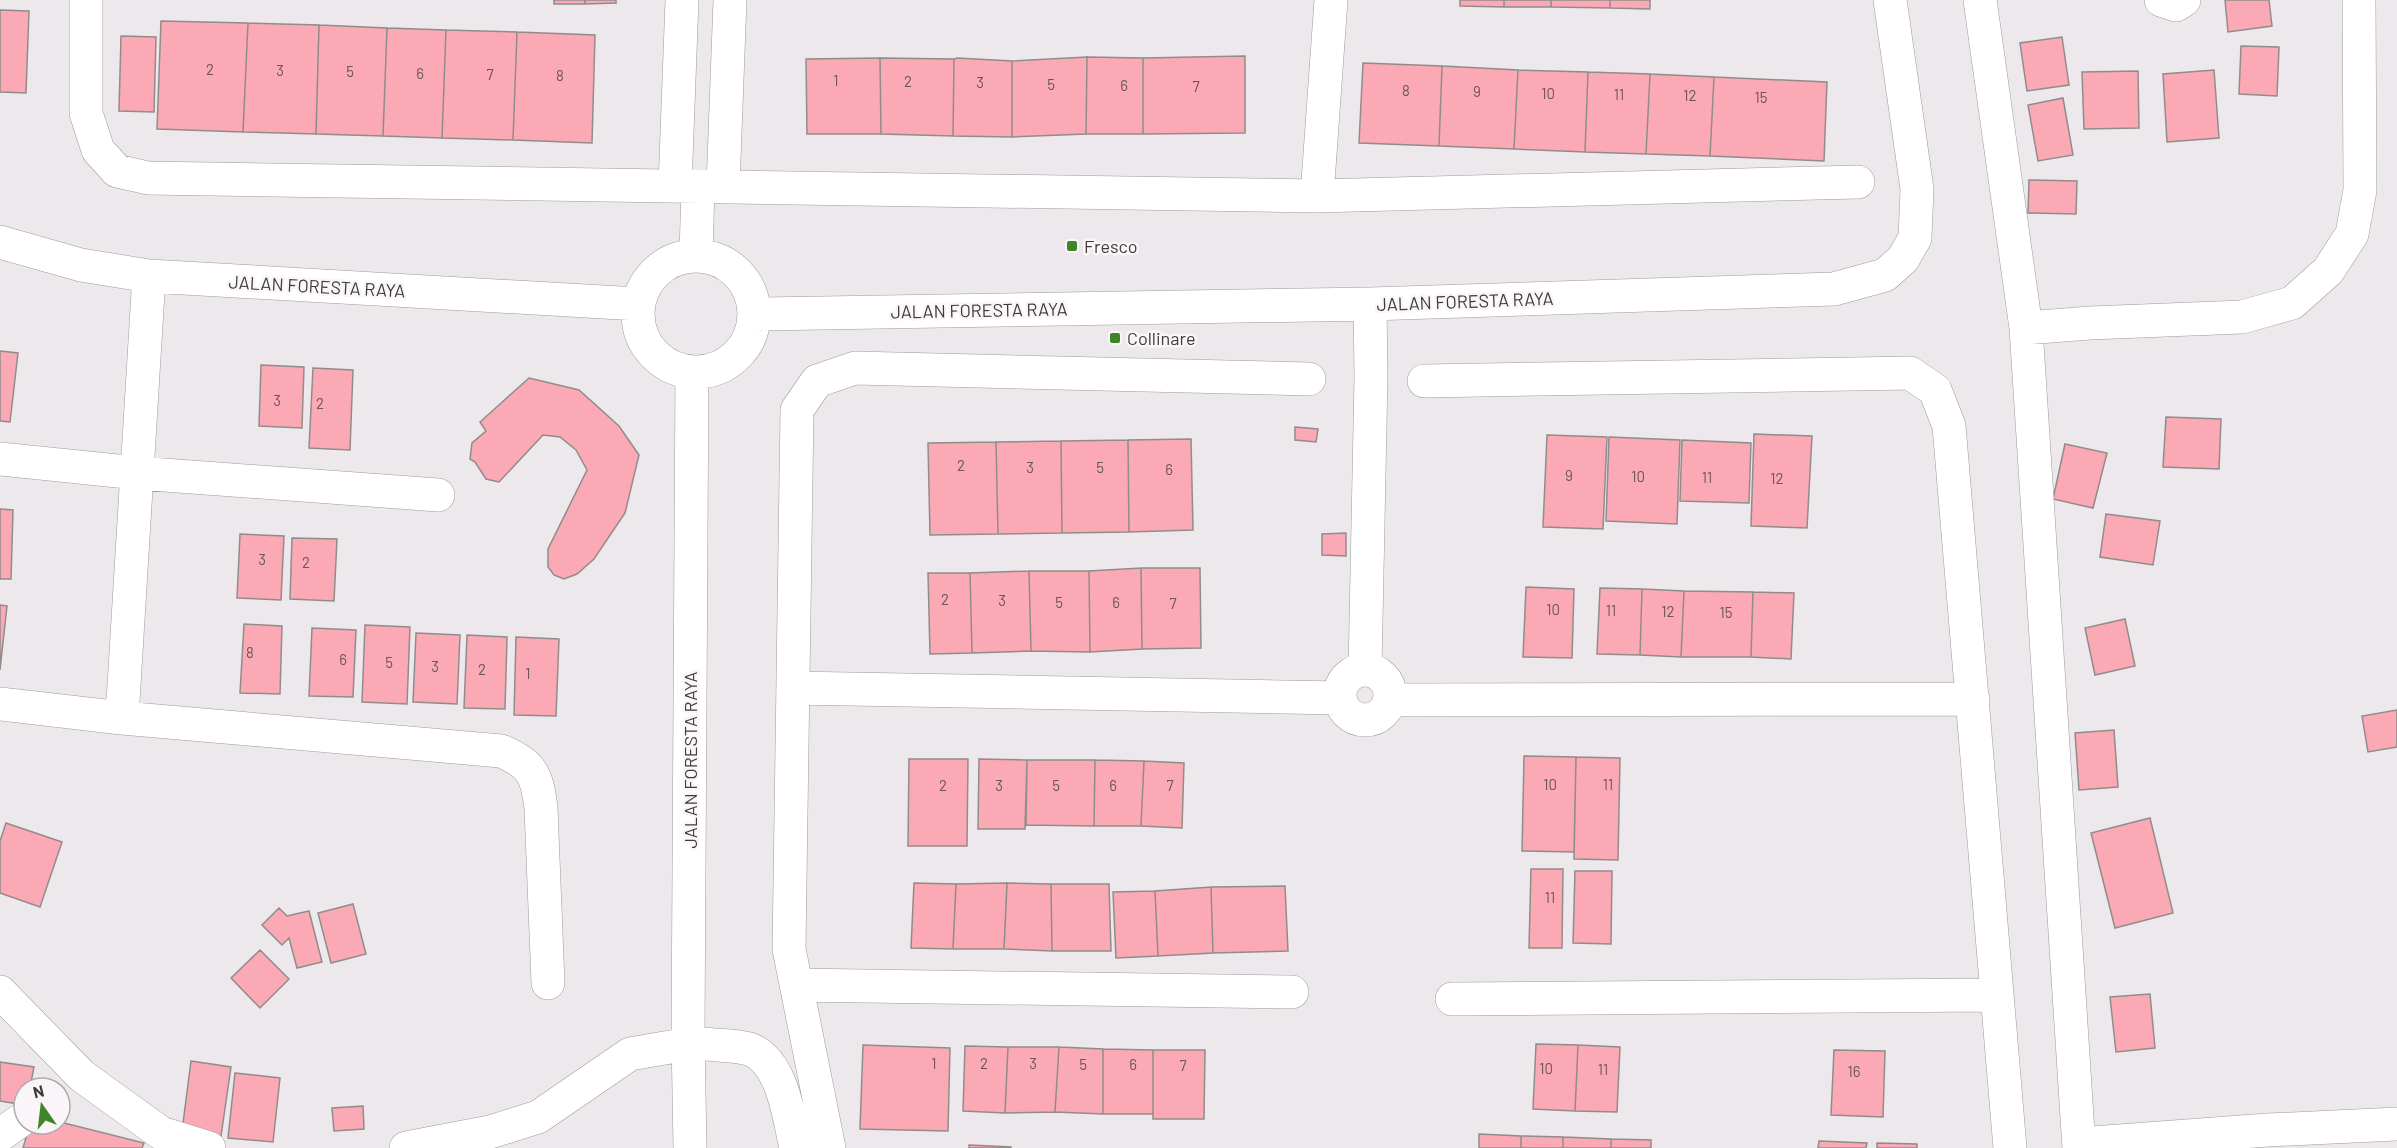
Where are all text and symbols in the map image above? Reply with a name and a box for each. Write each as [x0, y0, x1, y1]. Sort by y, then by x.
house number: 2 [206, 60, 214, 78]
house number: 3 [276, 61, 284, 79]
house number: 5 [346, 62, 354, 80]
house number: 6 [416, 64, 424, 82]
house number: 7 [486, 65, 494, 83]
house number: 8 [556, 66, 564, 84]
house number: 1 [833, 71, 839, 89]
house number: 2 [904, 72, 912, 90]
house number: 3 [976, 73, 984, 91]
house number: 5 [1047, 75, 1055, 93]
house number: 6 [1120, 76, 1128, 94]
house number: 7 [1192, 77, 1200, 95]
house number: 8 [1402, 81, 1410, 99]
house number: 9 [1473, 82, 1481, 100]
house number: 10 [1541, 84, 1555, 102]
house number: 11 [1614, 85, 1624, 103]
house number: 12 [1683, 86, 1697, 104]
house number: 15 [1755, 88, 1767, 106]
place label: Fresco [1084, 235, 1138, 257]
marker: Fresco [1065, 239, 1079, 253]
street label: JALAN FORESTA RAYA [228, 270, 406, 302]
street label: JALAN FORESTA RAYA [1376, 287, 1554, 315]
street label: JALAN FORESTA RAYA [890, 297, 1068, 323]
place label: Collinare [1127, 327, 1196, 349]
marker: Collinare [1108, 331, 1122, 345]
house number: 3 [273, 391, 281, 409]
house number: 2 [316, 394, 324, 412]
house number: 2 [957, 456, 965, 474]
house number: 3 [1026, 458, 1034, 476]
house number: 5 [1096, 458, 1104, 476]
house number: 6 [1165, 460, 1173, 478]
house number: 9 [1565, 466, 1573, 484]
house number: 10 [1631, 467, 1645, 485]
house number: 11 [1702, 468, 1712, 486]
house number: 12 [1770, 469, 1784, 487]
house number: 3 [258, 550, 266, 568]
house number: 2 [302, 553, 310, 571]
house number: 2 [941, 590, 949, 608]
house number: 3 [998, 591, 1006, 609]
house number: 5 [1055, 593, 1063, 611]
house number: 6 [1112, 593, 1120, 611]
house number: 7 [1169, 594, 1177, 612]
house number: 10 [1546, 600, 1560, 618]
house number: 11 [1606, 601, 1616, 619]
house number: 12 [1661, 602, 1675, 620]
house number: 15 [1720, 603, 1732, 621]
house number: 8 [246, 643, 254, 661]
house number: 6 [339, 650, 347, 668]
house number: 5 [385, 653, 393, 671]
house number: 3 [431, 657, 439, 675]
house number: 2 [478, 660, 486, 678]
house number: 1 [525, 664, 531, 682]
street label: JALAN FORESTA RAYA [679, 671, 701, 848]
house number: 10 [1543, 775, 1557, 793]
house number: 11 [1603, 775, 1613, 793]
house number: 2 [939, 776, 947, 794]
house number: 3 [995, 776, 1003, 794]
house number: 5 [1052, 776, 1060, 794]
house number: 6 [1109, 776, 1117, 794]
house number: 7 [1166, 776, 1174, 794]
house number: 11 [1545, 888, 1555, 906]
house number: 1 [931, 1054, 937, 1072]
house number: 2 [980, 1054, 988, 1072]
house number: 3 [1029, 1054, 1037, 1072]
house number: 5 [1079, 1055, 1087, 1073]
house number: 6 [1129, 1055, 1137, 1073]
house number: 7 [1179, 1056, 1187, 1074]
house number: 10 [1539, 1059, 1553, 1077]
house number: 11 [1598, 1060, 1608, 1078]
house number: 16 [1848, 1062, 1860, 1080]
north arrow [12, 1076, 72, 1136]
text: N [31, 1080, 46, 1101]

